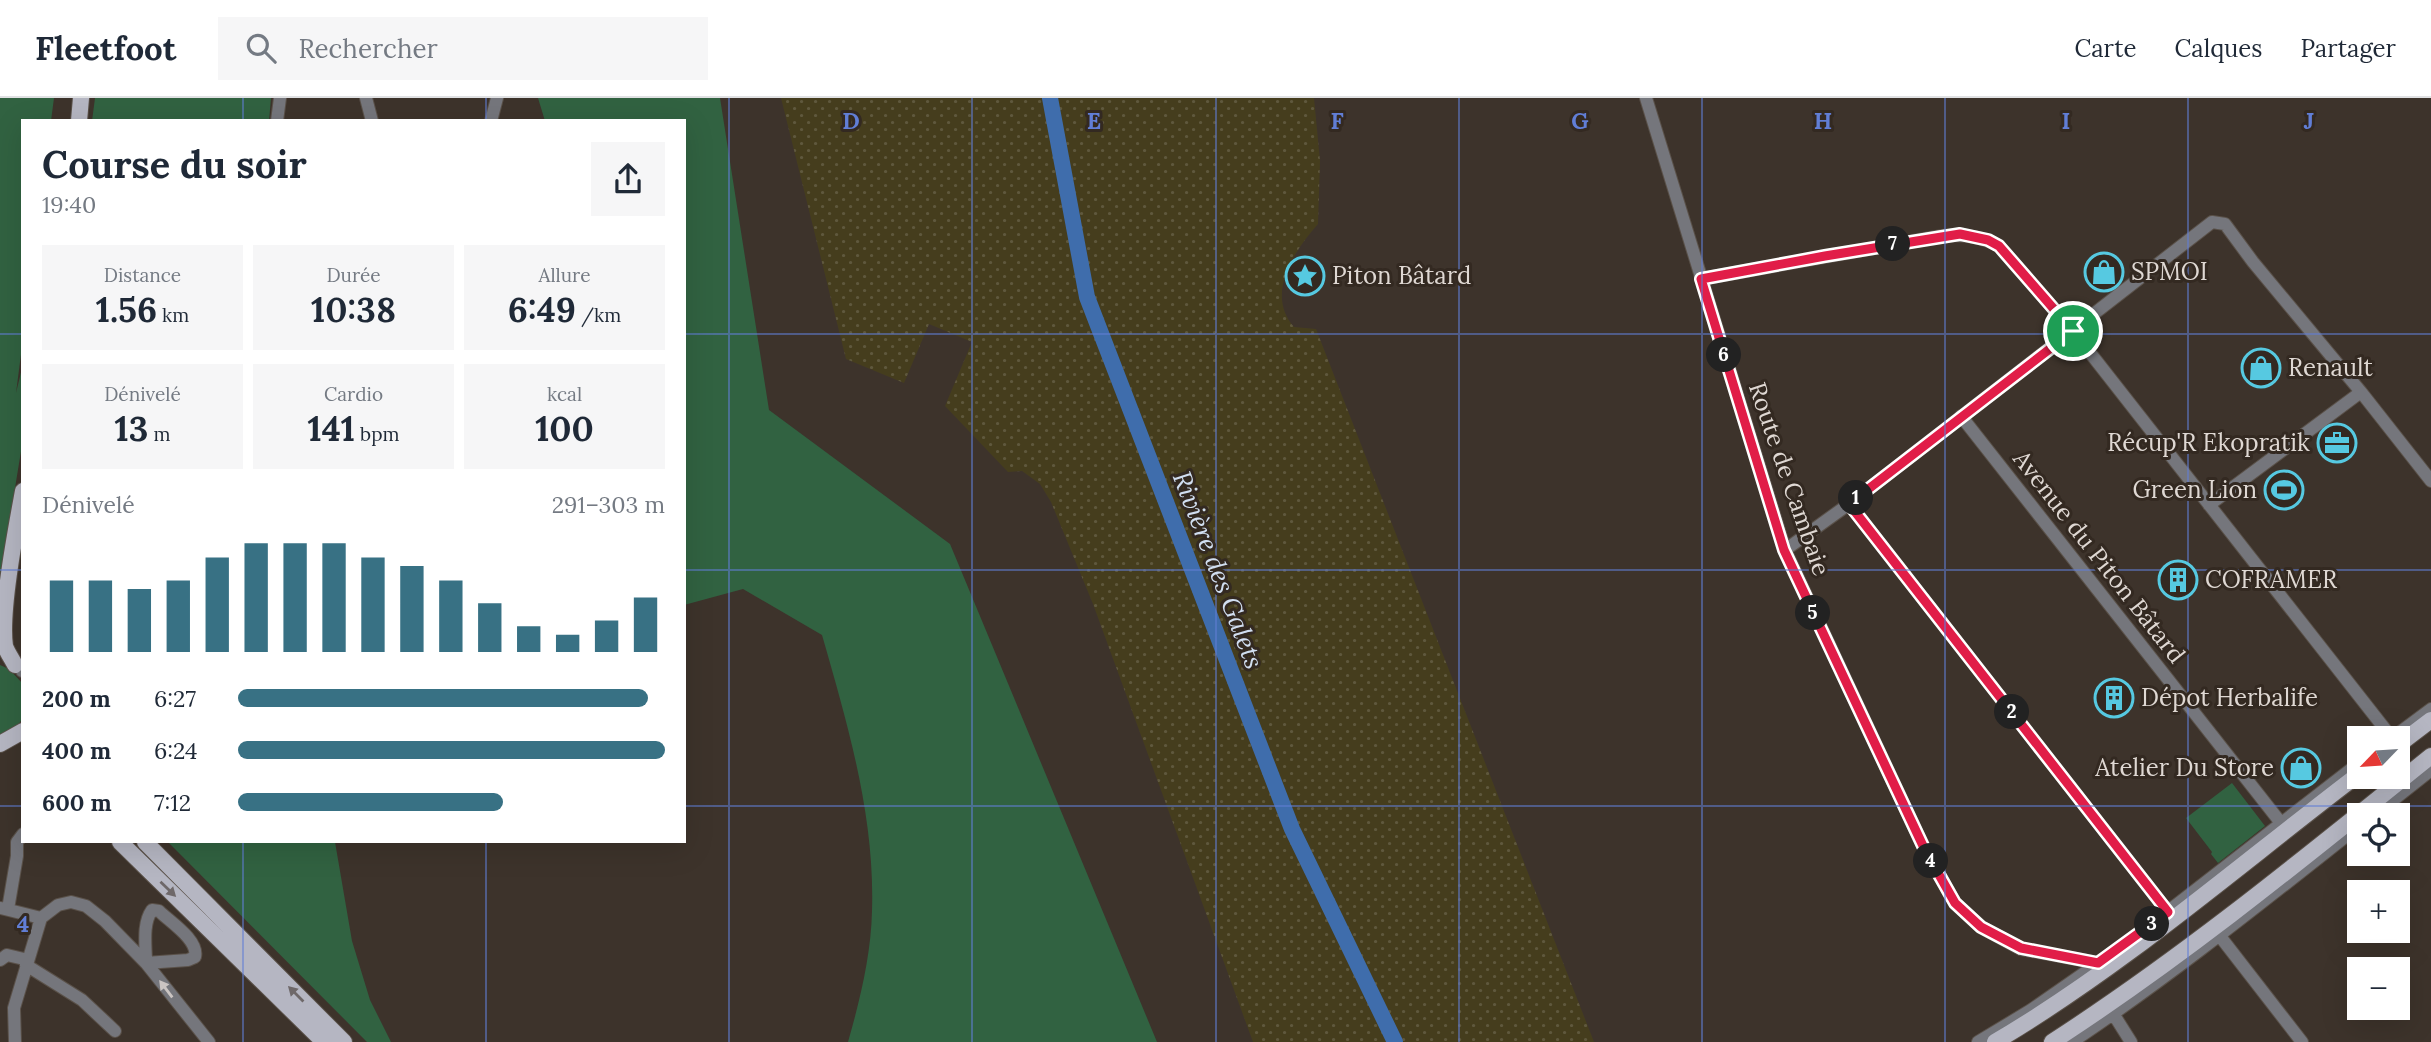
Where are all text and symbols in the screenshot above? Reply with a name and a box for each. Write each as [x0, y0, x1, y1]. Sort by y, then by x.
search box [218, 17, 708, 80]
text: Fleetfoot [35, 27, 176, 69]
icon: search [242, 29, 280, 67]
text: Rechercher [298, 32, 438, 65]
text: Carte [2074, 33, 2136, 64]
text: Calques [2174, 33, 2262, 64]
text: Partager [2300, 33, 2396, 64]
text: D [842, 106, 860, 135]
text: E [1087, 106, 1101, 135]
text: F [1330, 106, 1344, 135]
text: G [1571, 106, 1589, 135]
text: H [1814, 106, 1832, 135]
text: I [2062, 106, 2070, 135]
text: J [2304, 106, 2314, 135]
text: Course du soir [42, 140, 307, 188]
button: share [591, 142, 665, 216]
text: 19:40 [42, 190, 96, 219]
pin: 7 [1876, 226, 1910, 262]
text: 7 [1888, 231, 1897, 255]
shop icon: SPMOI [2083, 251, 2125, 293]
place icon: Piton Bâtard [1284, 255, 1326, 297]
place label: SPMOI [2131, 256, 2208, 287]
place label: Piton Bâtard [1332, 260, 1471, 291]
text: Distance [104, 263, 181, 287]
text: Durée [326, 263, 381, 287]
text: Allure [539, 263, 590, 287]
text: 1.56 [96, 287, 157, 332]
text: 10:38 [311, 287, 396, 332]
text: 6:49 [508, 287, 576, 332]
pin [2043, 301, 2103, 361]
text: km [157, 303, 189, 327]
text: /km [576, 303, 621, 327]
icon: arrive [2054, 312, 2092, 350]
pin: 6 [1706, 338, 1742, 372]
text: 6 [1718, 342, 1729, 366]
shop icon: Renault [2240, 347, 2282, 389]
place label: Renault [2288, 352, 2374, 383]
street label: Route de Cambaie [1742, 378, 1837, 580]
text: Dénivelé [104, 382, 181, 406]
text: Cardio [324, 382, 383, 406]
text: kcal [547, 382, 582, 406]
text: 13 [115, 406, 148, 451]
text: 141 [308, 406, 355, 451]
text: 100 [535, 406, 594, 451]
text: m [148, 422, 170, 446]
text: bpm [355, 422, 399, 446]
office icon: Récup'R Ekopratik [2316, 422, 2358, 464]
place label: Récup'R Ekopratik [2107, 427, 2310, 458]
street label: Avenue du Piton Bâtard [2006, 443, 2192, 669]
water label: Rivière des Galets [1166, 466, 1271, 673]
sports icon: Green Lion [2263, 469, 2305, 511]
place label: Green Lion [2133, 474, 2257, 505]
pin: 1 [1839, 480, 1874, 516]
text: 1 [1852, 485, 1859, 509]
text: Dénivelé [42, 490, 135, 519]
text: 291–303 m [552, 490, 665, 519]
building icon: COFRAMER [2157, 559, 2199, 601]
place label: COFRAMER [2205, 564, 2338, 595]
pin: 5 [1796, 596, 1830, 630]
text: 5 [1807, 600, 1818, 624]
building icon: Dépot Herbalife [2093, 677, 2135, 719]
place label: Dépot Herbalife [2141, 682, 2318, 713]
text: 200 m [42, 684, 111, 713]
text: 6:27 [154, 684, 196, 713]
pin: 2 [1994, 694, 2030, 730]
text: 2 [2006, 699, 2017, 723]
north arrow [2347, 726, 2410, 789]
map controls [2347, 726, 2410, 1020]
text: 400 m [42, 736, 111, 765]
text: 6:24 [154, 736, 197, 765]
shop icon: Atelier Du Store [2280, 747, 2322, 789]
place label: Atelier Du Store [2094, 752, 2274, 783]
text: 600 m [42, 788, 112, 817]
text: 7:12 [154, 788, 191, 817]
button: locate [2347, 803, 2410, 866]
pin: 4 [1913, 844, 1948, 878]
text: 4 [1925, 848, 1936, 872]
button: + [2347, 880, 2410, 943]
one-way arrow [160, 881, 177, 898]
pin: 3 [2134, 906, 2170, 942]
text: 4 [17, 909, 29, 938]
text: 3 [2146, 911, 2157, 935]
button: − [2347, 957, 2410, 1020]
one-way arrow [159, 980, 173, 998]
one-way arrow [288, 986, 305, 1002]

